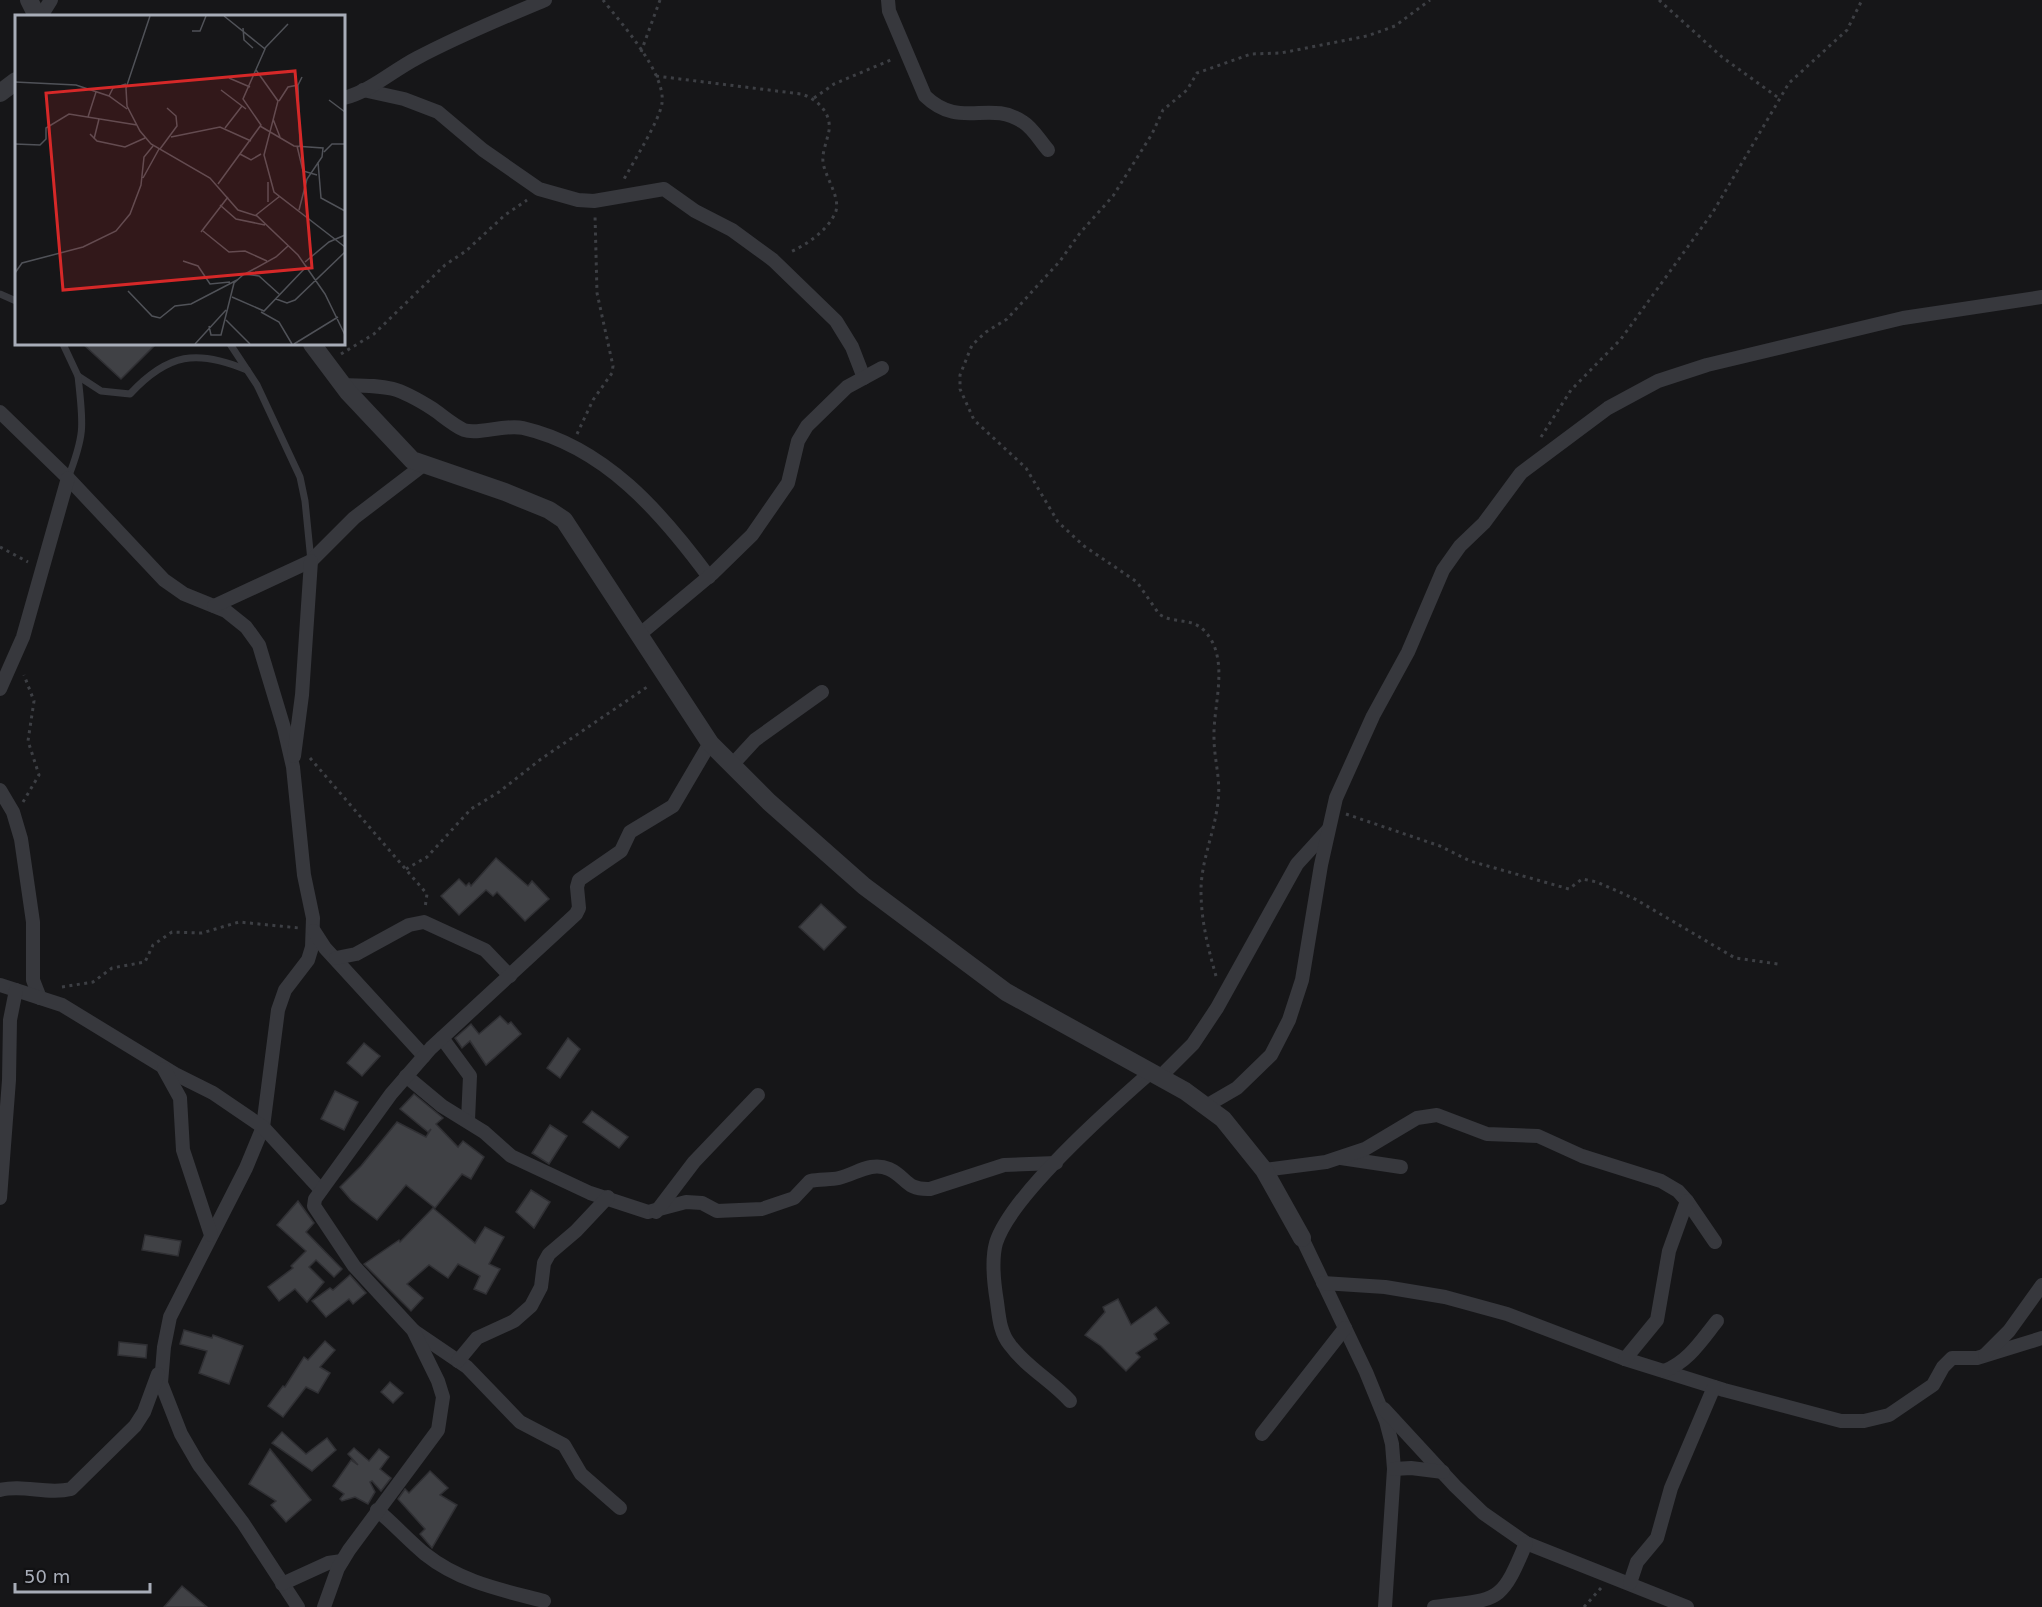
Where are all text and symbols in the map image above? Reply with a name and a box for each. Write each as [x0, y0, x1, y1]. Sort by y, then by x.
inset map [15, 15, 345, 345]
scale bar [15, 1556, 150, 1594]
text: 50 m [24, 1566, 70, 1587]

